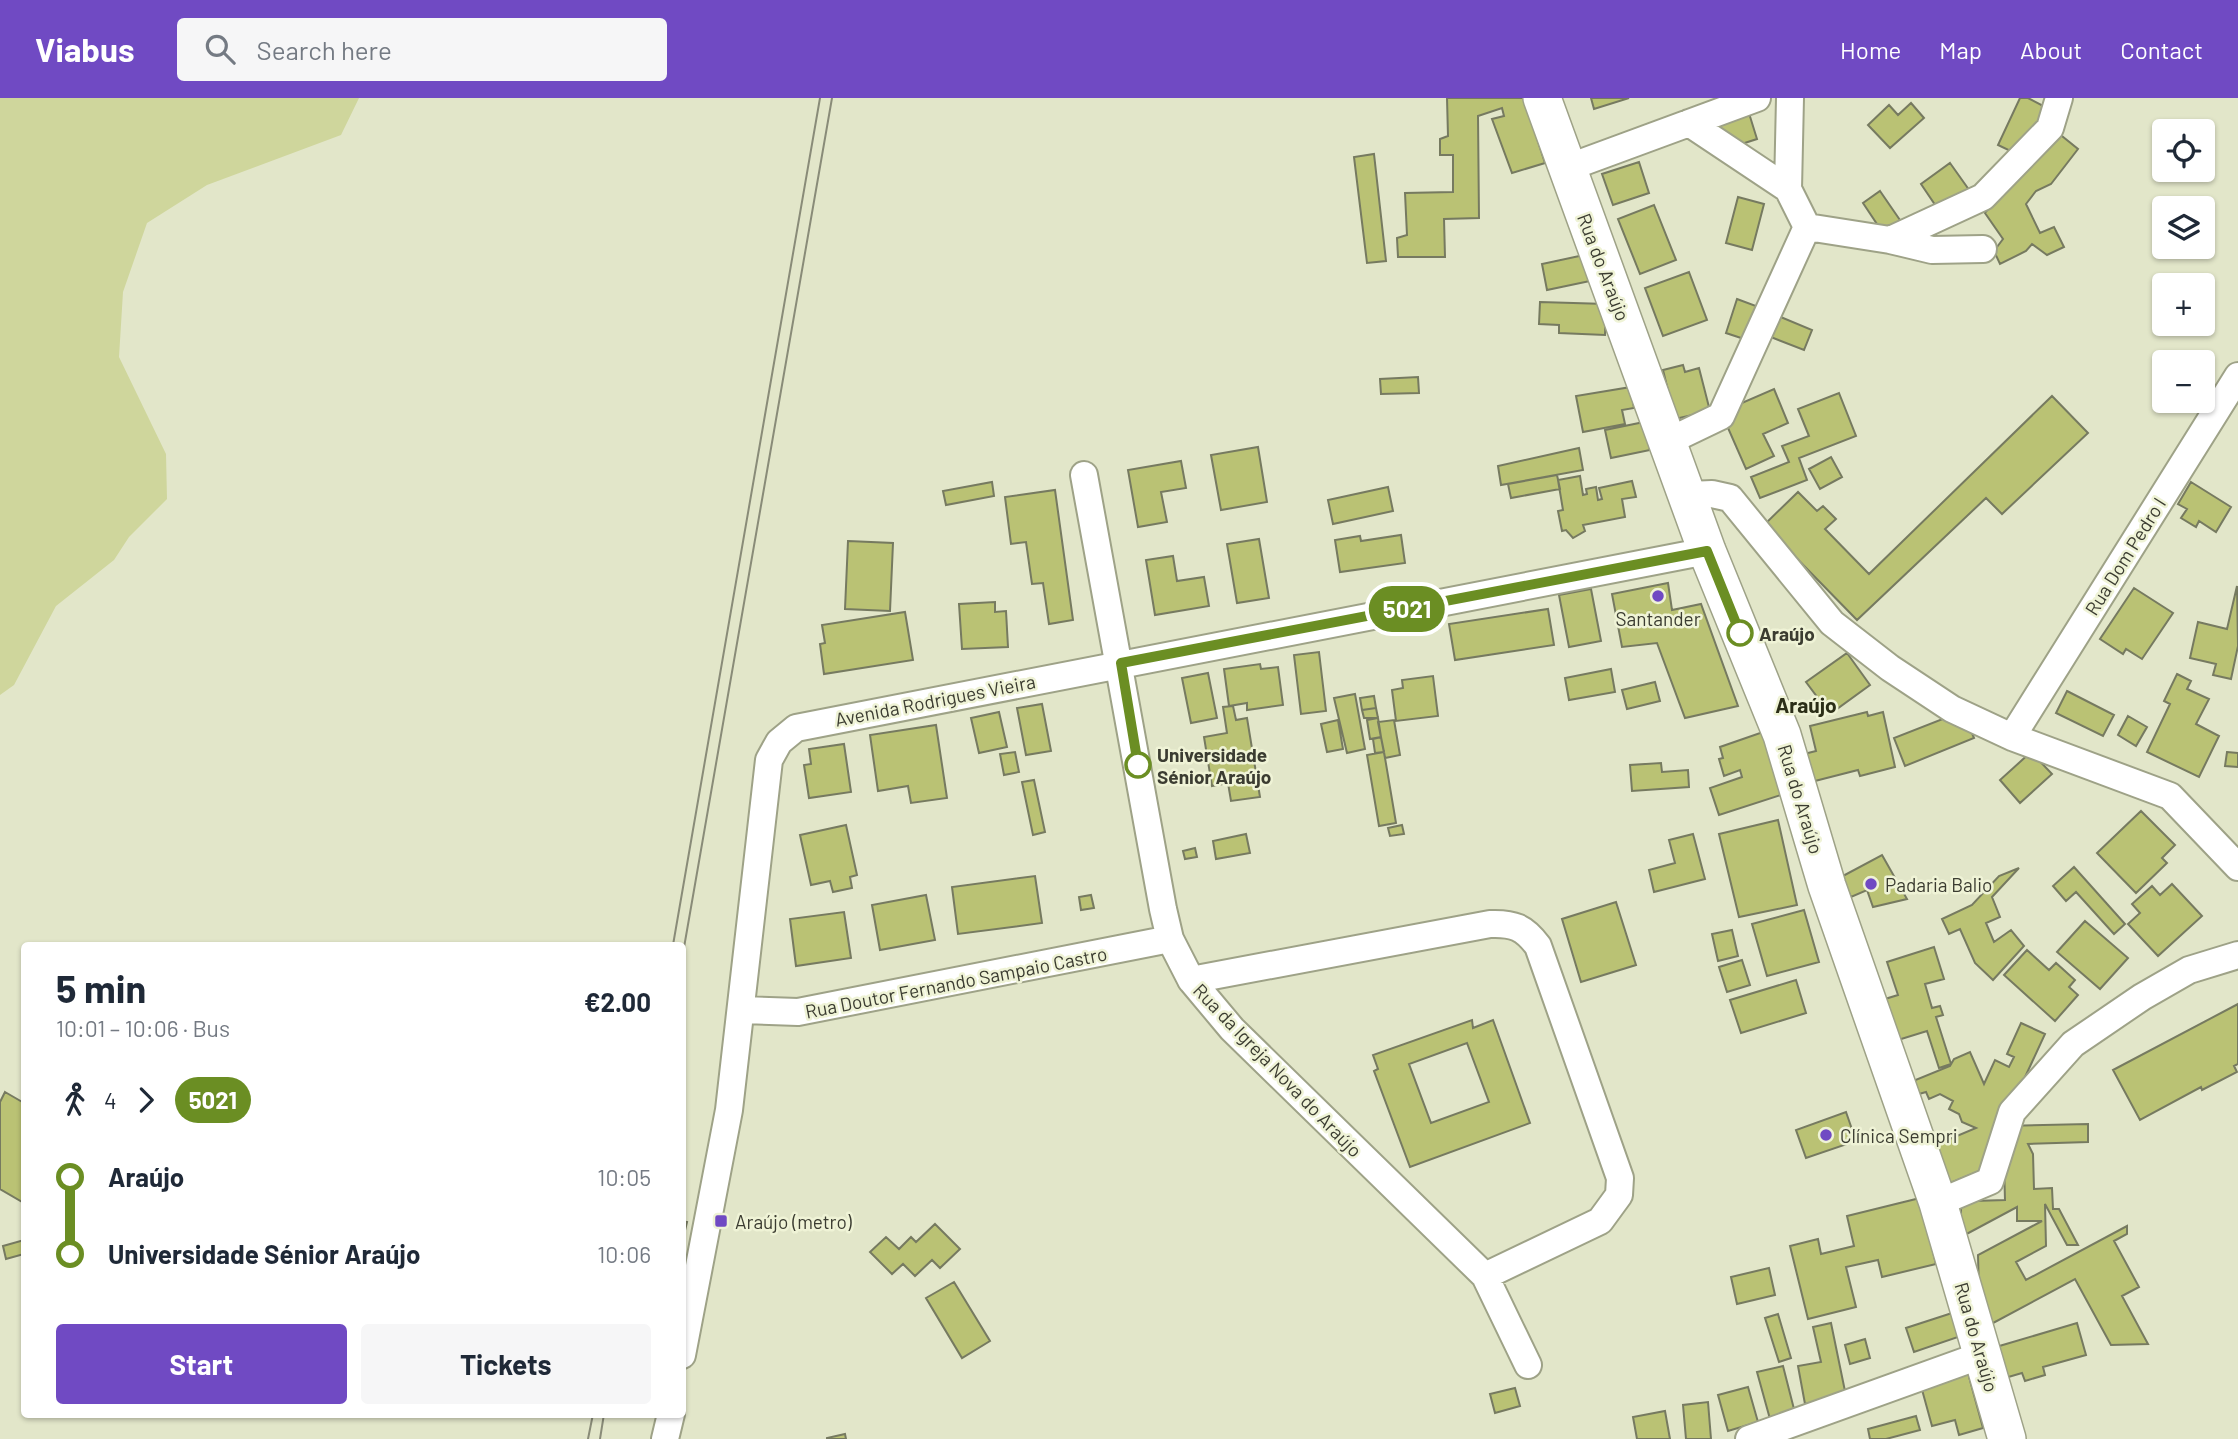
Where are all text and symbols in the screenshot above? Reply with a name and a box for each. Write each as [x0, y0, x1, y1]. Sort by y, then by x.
search box [177, 18, 667, 81]
text: Viabus [35, 29, 135, 69]
icon: search [201, 30, 239, 68]
text: Search here [257, 34, 392, 65]
text: Home [1840, 35, 1901, 64]
text: Map [1939, 35, 1982, 64]
text: About [2020, 35, 2082, 64]
text: Contact [2120, 35, 2203, 64]
map controls [2152, 119, 2215, 413]
button: locate [2152, 119, 2215, 182]
button: layers [2152, 196, 2215, 259]
street label: Rua do Araújo [1573, 210, 1635, 324]
button: + [2152, 273, 2215, 336]
button: − [2152, 350, 2215, 413]
street label: Rua Dom Pedro I [2080, 493, 2170, 619]
line badge: 5021 [1358, 586, 1456, 632]
marker: Santander [1650, 588, 1666, 604]
text: 5021 [1383, 594, 1431, 623]
place label: Santander [1615, 607, 1701, 630]
marker: Araújo [1727, 620, 1753, 646]
place label: Araújo [1759, 622, 1815, 645]
street label: Avenida Rodrigues Vieira [833, 669, 1037, 731]
district label: Araújo [1775, 692, 1837, 717]
street label: Rua do Araújo [1773, 741, 1829, 857]
place label: Universidade Sénior Araújo [1157, 743, 1271, 788]
marker: Universidade Sénior Araújo [1125, 752, 1151, 778]
place label: Padaria Balio [1885, 873, 1992, 896]
marker: Padaria Balio [1863, 876, 1879, 892]
street label: Rua Doutor Fernando Sampaio Castro [803, 941, 1109, 1023]
text: 5 min [56, 965, 146, 1011]
street label: Rua da Igreja Nova do Araújo [1189, 978, 1367, 1162]
text: €2.00 [584, 986, 651, 1017]
text: 10:01 – 10:06 · Bus [56, 1014, 230, 1042]
icon: walk [56, 1081, 94, 1119]
icon: forward [127, 1081, 165, 1119]
text: 5021 [189, 1085, 237, 1114]
text: 4 [104, 1086, 117, 1114]
place label: Clínica Sempri [1840, 1124, 1958, 1147]
marker: Clínica Sempri [1818, 1127, 1834, 1143]
text: Araújo [108, 1161, 184, 1192]
text: 10:05 [597, 1163, 651, 1191]
place label: Araújo (metro) [735, 1210, 853, 1233]
marker: Araújo (metro) [713, 1213, 729, 1229]
text: Universidade Sénior Araújo [108, 1238, 420, 1269]
text: 10:06 [597, 1240, 651, 1268]
street label: Rua do Araújo [1950, 1279, 2004, 1395]
button: Start [56, 1324, 347, 1404]
button: Tickets [361, 1324, 651, 1404]

